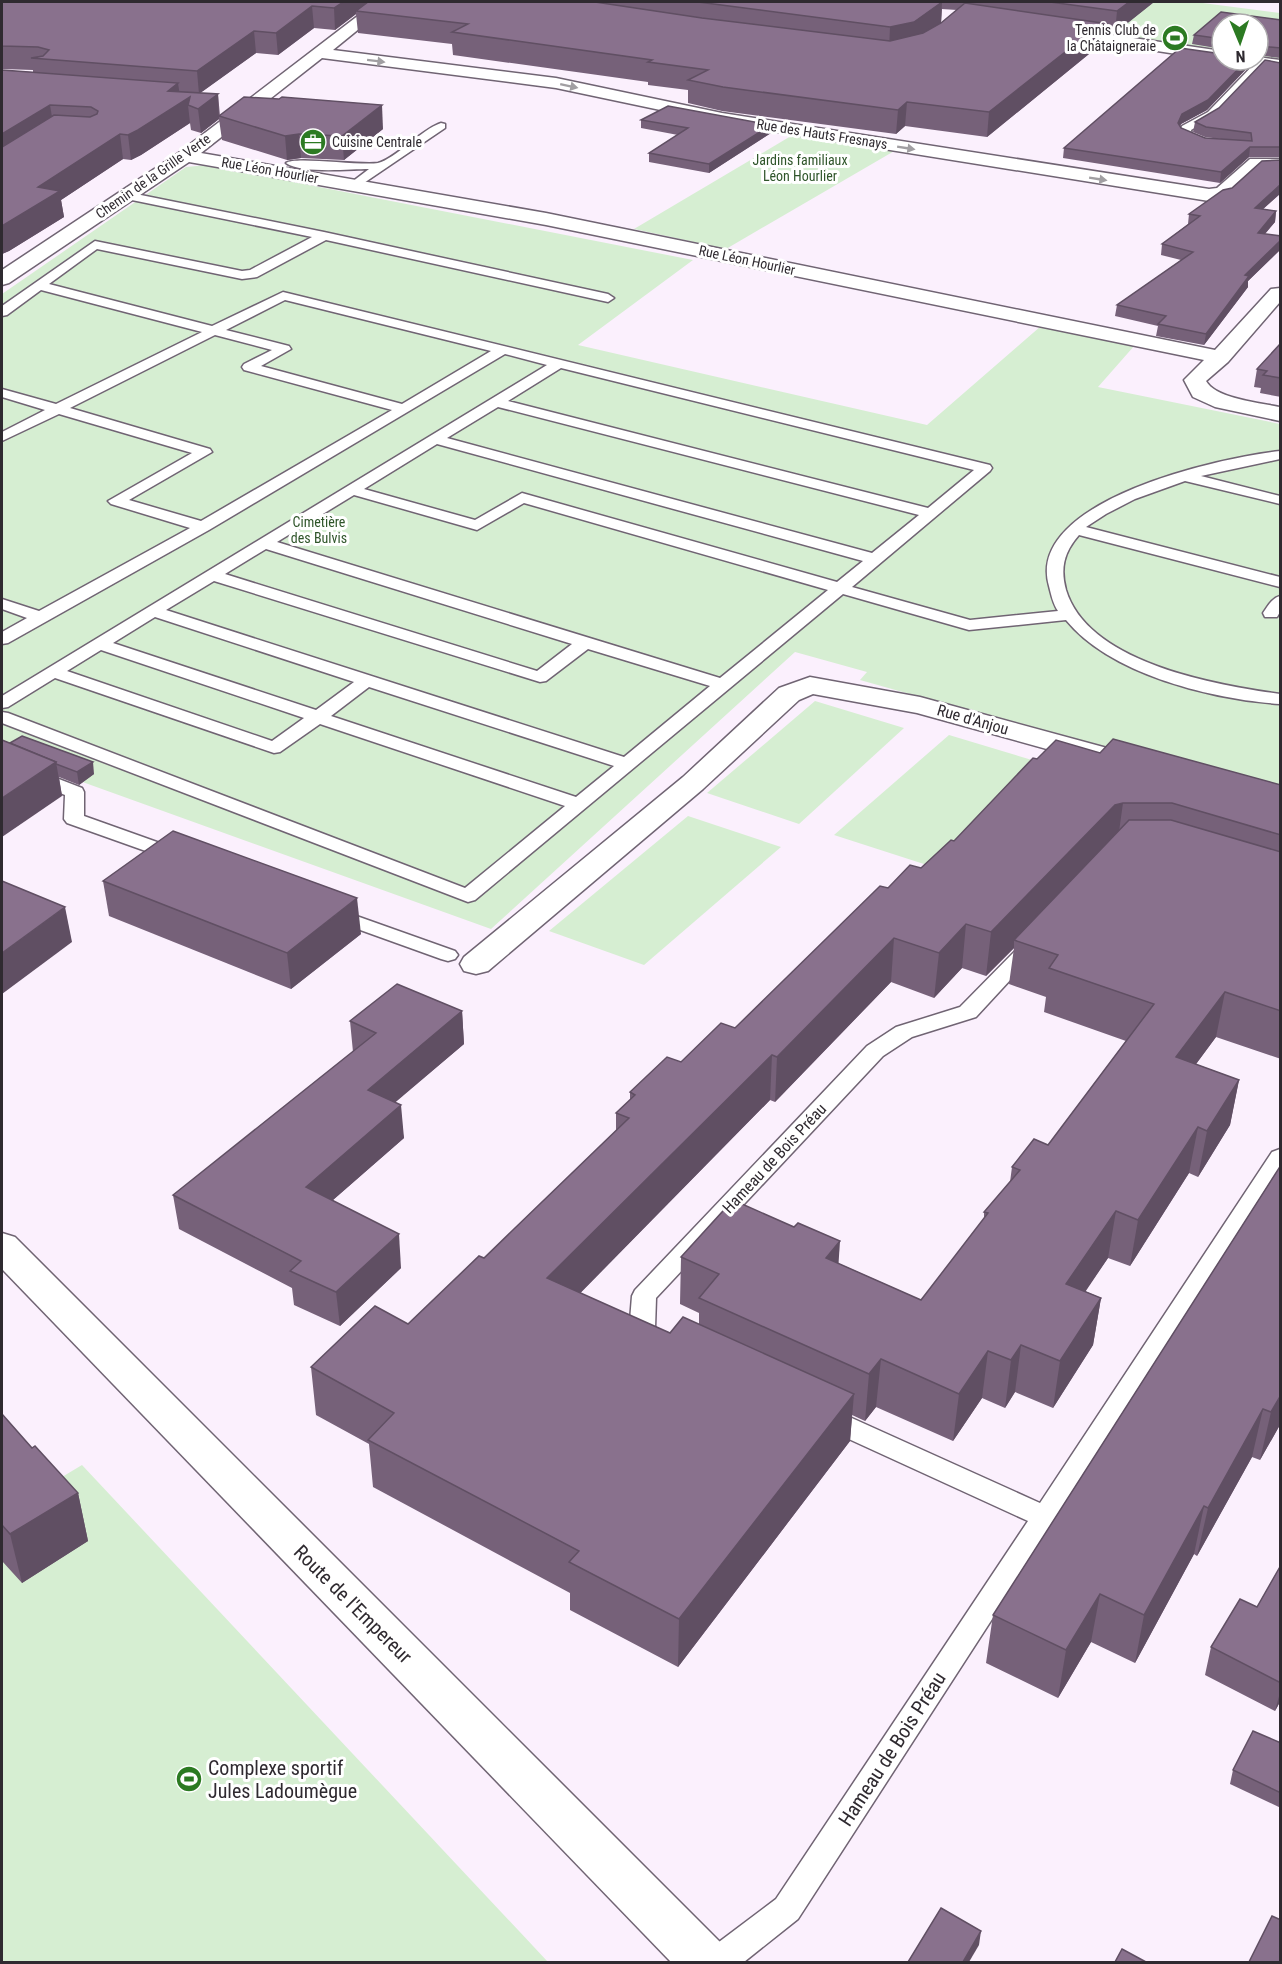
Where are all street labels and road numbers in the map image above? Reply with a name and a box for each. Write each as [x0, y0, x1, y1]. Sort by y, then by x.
street label: Rue des Hauts Fresnays [755, 116, 889, 152]
street label: Chemin de la Grille Verte [93, 130, 214, 222]
street label: Rue Léon Hourlier [220, 154, 320, 186]
street label: Rue Léon Hourlier [697, 242, 797, 278]
street label: Rue d'Anjou [935, 700, 1011, 739]
street label: Hameau de Bois Préau [719, 1099, 830, 1217]
street label: Route de l'Empereur [289, 1540, 417, 1668]
street label: Hameau de Bois Préau [833, 1667, 951, 1831]

